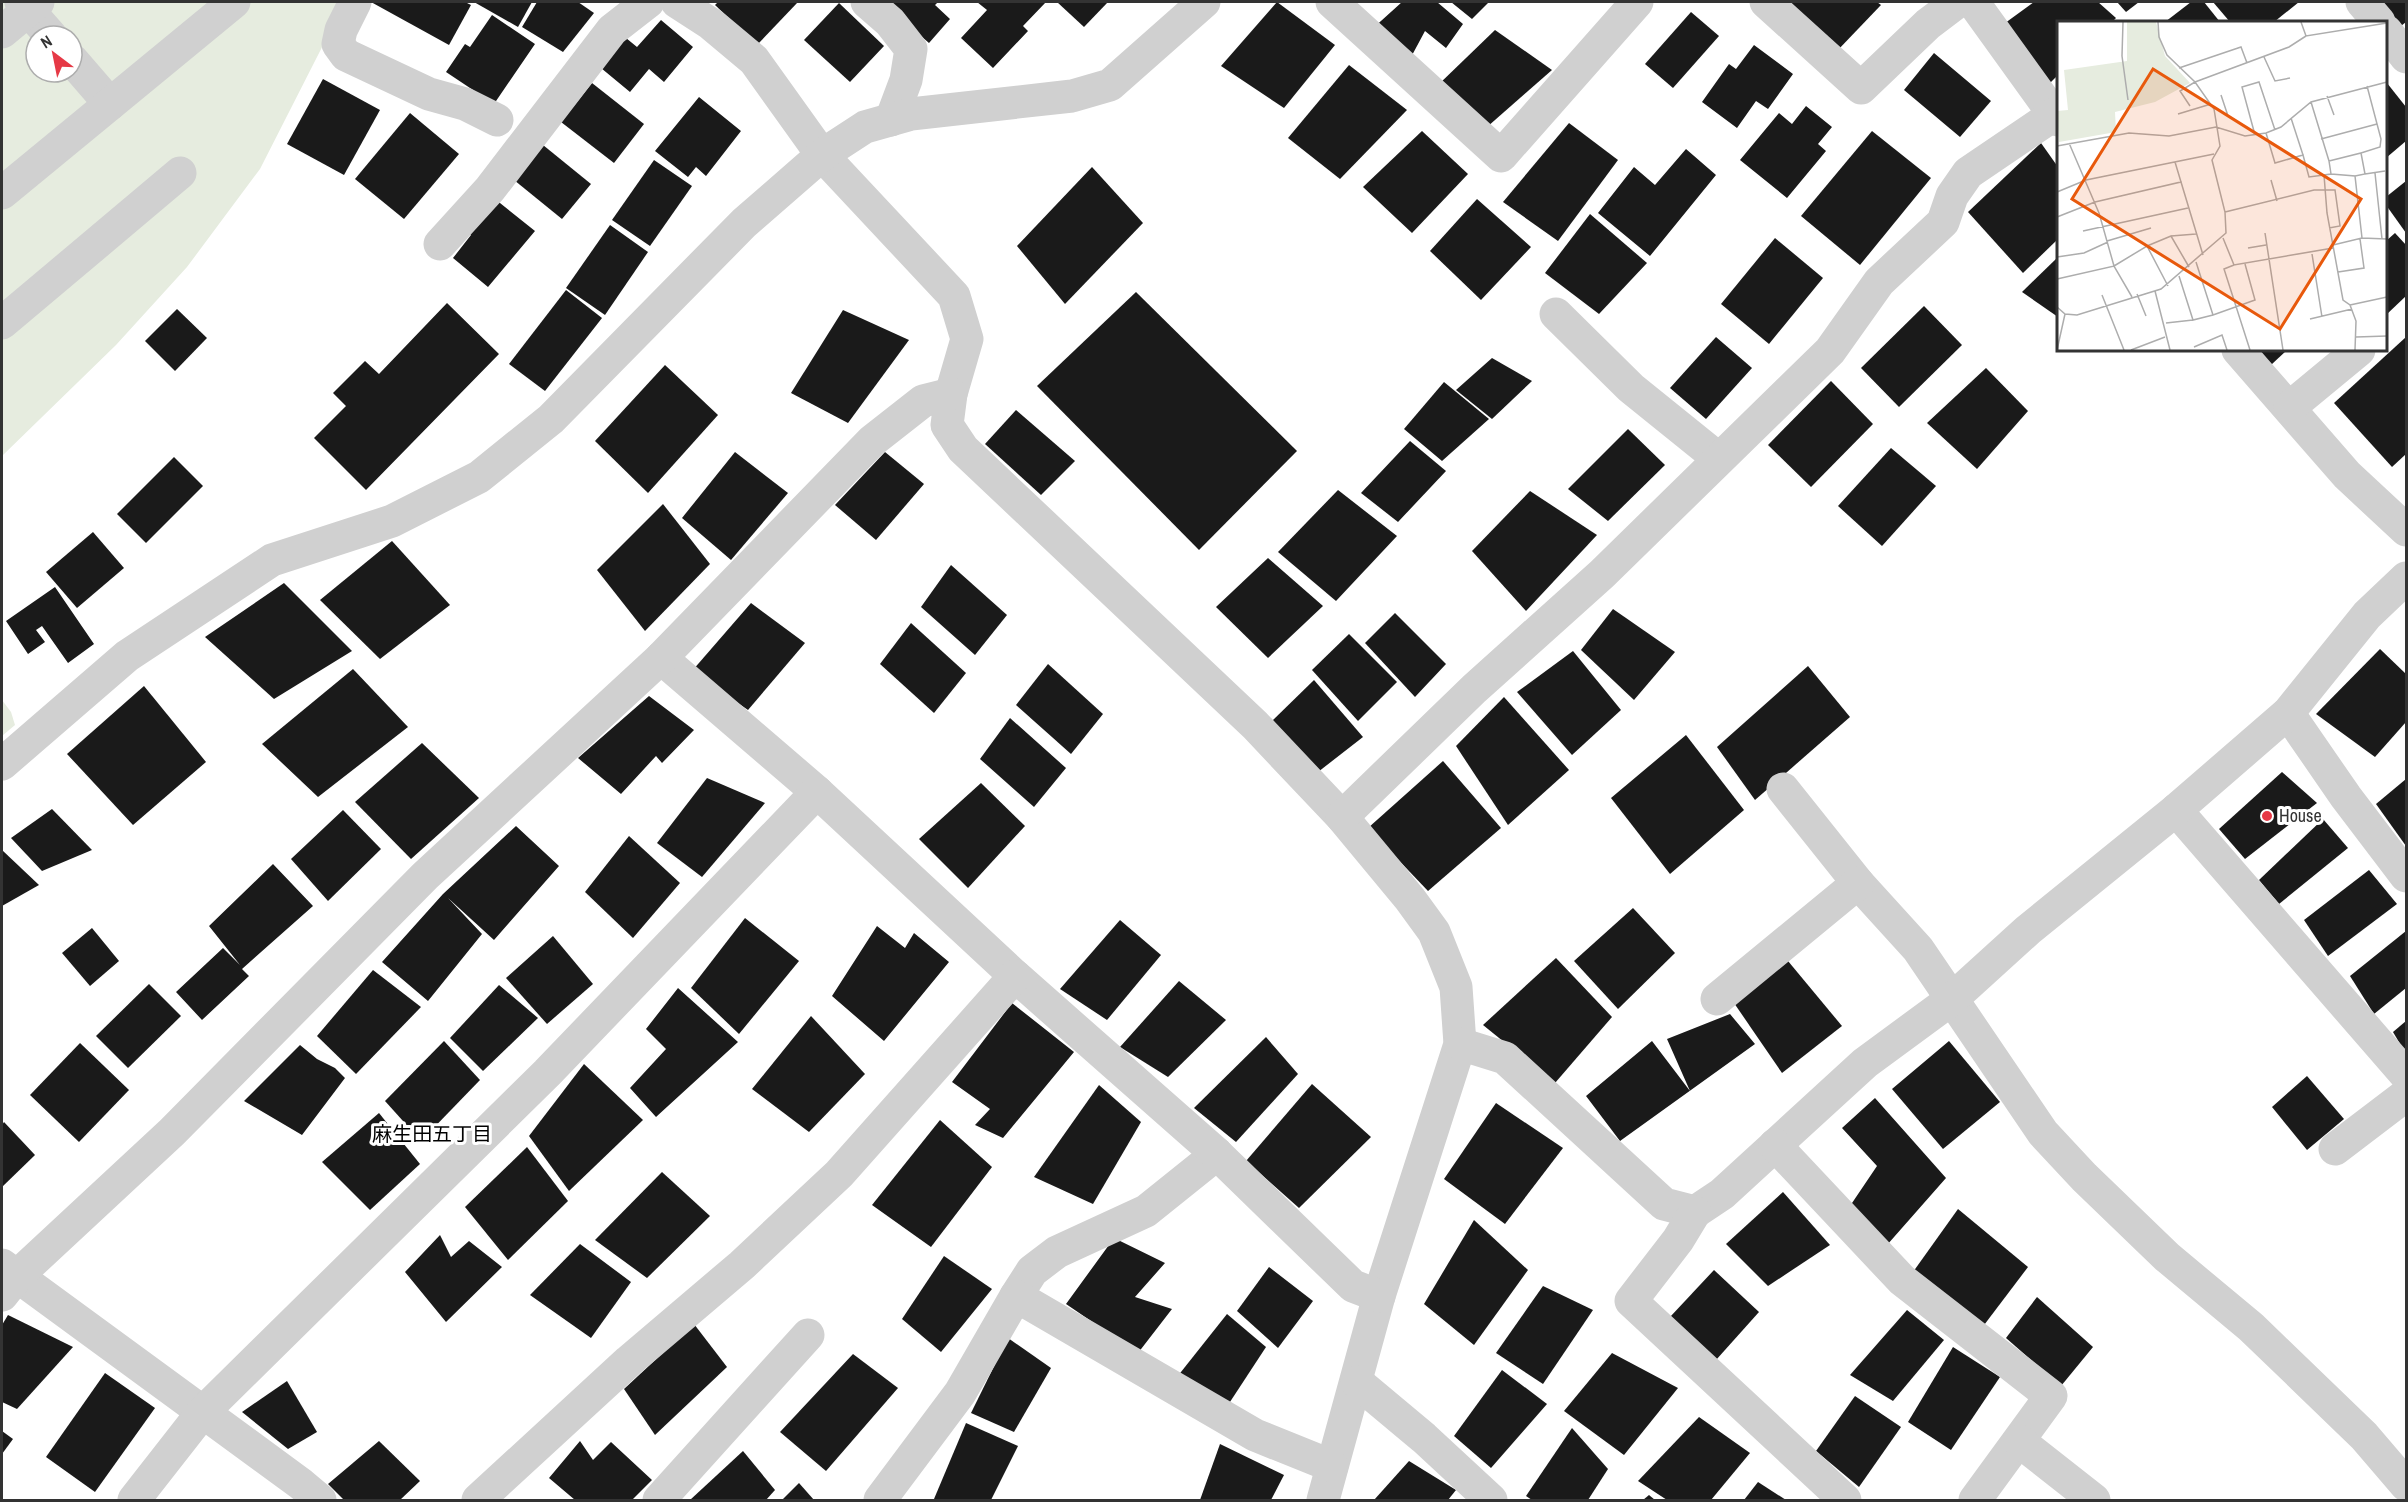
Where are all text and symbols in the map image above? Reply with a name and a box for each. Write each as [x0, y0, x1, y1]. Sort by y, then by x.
inset map [2057, 21, 2387, 351]
north arrow [24, 24, 84, 84]
text: N [36, 29, 56, 53]
place label: House [2279, 803, 2322, 828]
marker: House [2260, 809, 2274, 823]
district label: 麻生田五丁目 [372, 1120, 492, 1147]

